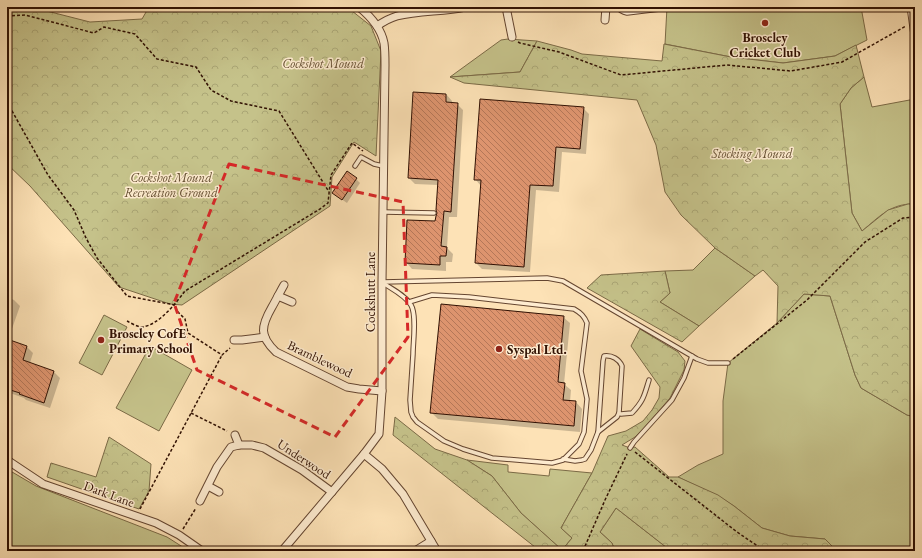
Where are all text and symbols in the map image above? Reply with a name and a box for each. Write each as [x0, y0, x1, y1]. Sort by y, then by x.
marker: Broseley Cricket Club [760, 18, 770, 28]
place label: Broseley Cricket Club [730, 29, 800, 61]
park label: Cockshot Mound [282, 55, 364, 72]
park label: Stocking Mound [711, 145, 793, 162]
park label: Cockshot Mound Recreation Ground [124, 169, 218, 201]
street label: Cockshutt Lane [362, 252, 379, 332]
place label: Broseley CofE Primary School [109, 325, 193, 357]
marker: Broseley CofE Primary School [96, 335, 106, 345]
street label: Bramblewood [285, 337, 356, 382]
place label: Syspal Ltd. [507, 341, 567, 358]
marker: Syspal Ltd. [494, 344, 504, 354]
street label: Underwood [274, 435, 334, 483]
street label: Dark Lane [81, 477, 137, 511]

